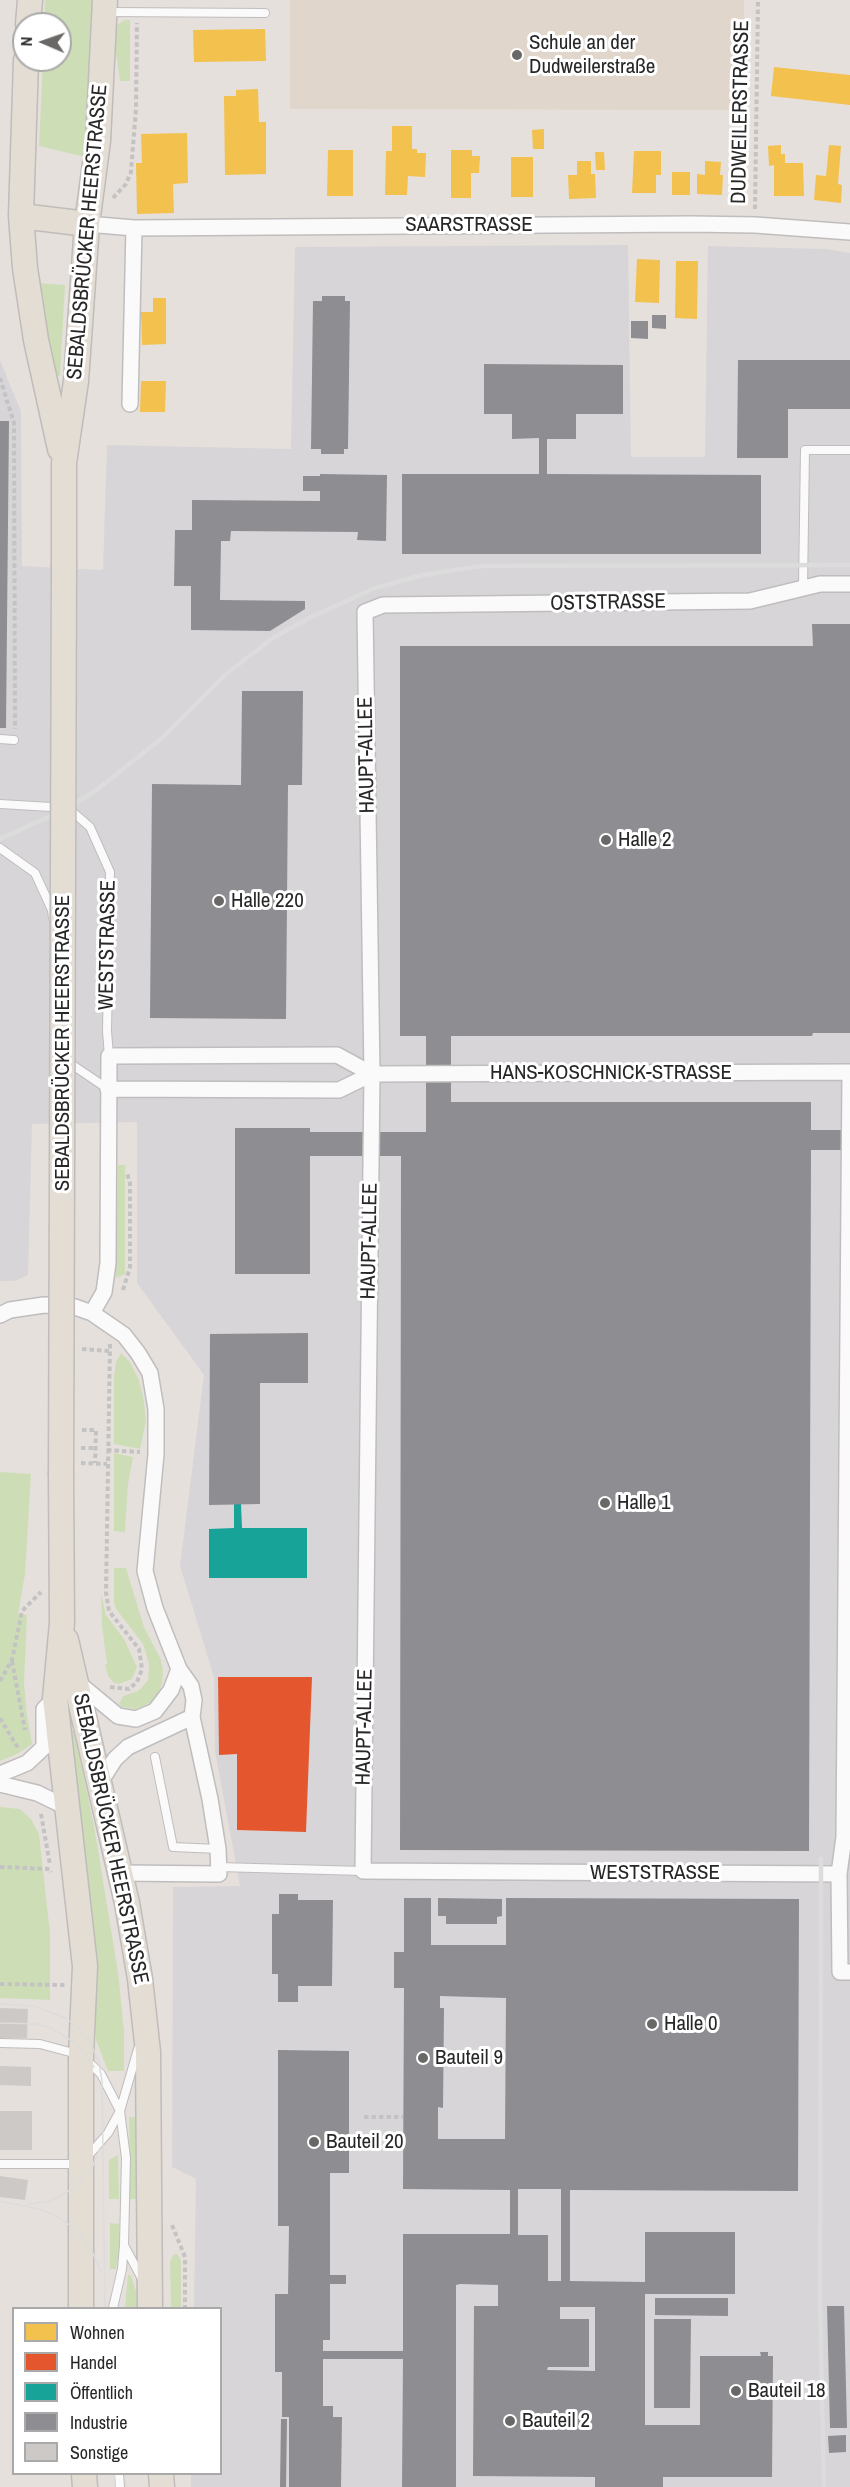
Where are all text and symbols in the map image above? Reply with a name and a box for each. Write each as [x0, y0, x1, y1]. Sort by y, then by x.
north arrow [12, 12, 72, 72]
street label: DUDWEILERSTRASSE [727, 20, 755, 204]
place label: Schule an der Dudweilerstraße [529, 30, 655, 80]
text: N [15, 36, 37, 47]
marker: Schule an der Dudweilerstraße [510, 48, 524, 62]
street label: SEBALDSBRÜCKER HEERSTRASSE [63, 83, 113, 381]
street label: SAARSTRASSE [405, 212, 533, 238]
street label: OSTSTRASSE [550, 589, 666, 617]
street label: HAUPT-ALLEE [353, 696, 381, 814]
place label: Halle 2 [618, 827, 672, 853]
marker: Halle 2 [599, 833, 613, 847]
street label: WESTSTRASSE [94, 880, 122, 1010]
place label: Halle 220 [231, 888, 304, 914]
marker: Halle 220 [212, 894, 226, 908]
street label: SEBALDSBRÜCKER HEERSTRASSE [50, 895, 76, 1191]
street label: HANS-KOSCHNICK-STRASSE [490, 1060, 732, 1086]
street label: HAUPT-ALLEE [356, 1182, 384, 1300]
place label: Halle 1 [617, 1490, 671, 1516]
marker: Halle 1 [598, 1496, 612, 1510]
street label: HAUPT-ALLEE [351, 1668, 379, 1786]
street label: SEBALDSBRÜCKER HEERSTRASSE [67, 1691, 153, 1987]
street label: WESTSTRASSE [590, 1860, 720, 1886]
place label: Halle 0 [664, 2011, 718, 2037]
marker: Halle 0 [645, 2017, 659, 2031]
place label: Bauteil 9 [435, 2045, 503, 2071]
marker: Bauteil 9 [416, 2051, 430, 2065]
place label: Bauteil 20 [326, 2129, 404, 2155]
marker: Bauteil 20 [307, 2135, 321, 2149]
legend [12, 2307, 222, 2475]
text: Wohnen [70, 2320, 125, 2345]
text: Handel [70, 2350, 117, 2375]
place label: Bauteil 18 [748, 2378, 826, 2404]
text: Öffentlich [70, 2380, 133, 2405]
marker: Bauteil 18 [729, 2384, 743, 2398]
place label: Bauteil 2 [522, 2408, 590, 2434]
text: Industrie [70, 2410, 127, 2435]
marker: Bauteil 2 [503, 2414, 517, 2428]
text: Sonstige [70, 2440, 128, 2465]

